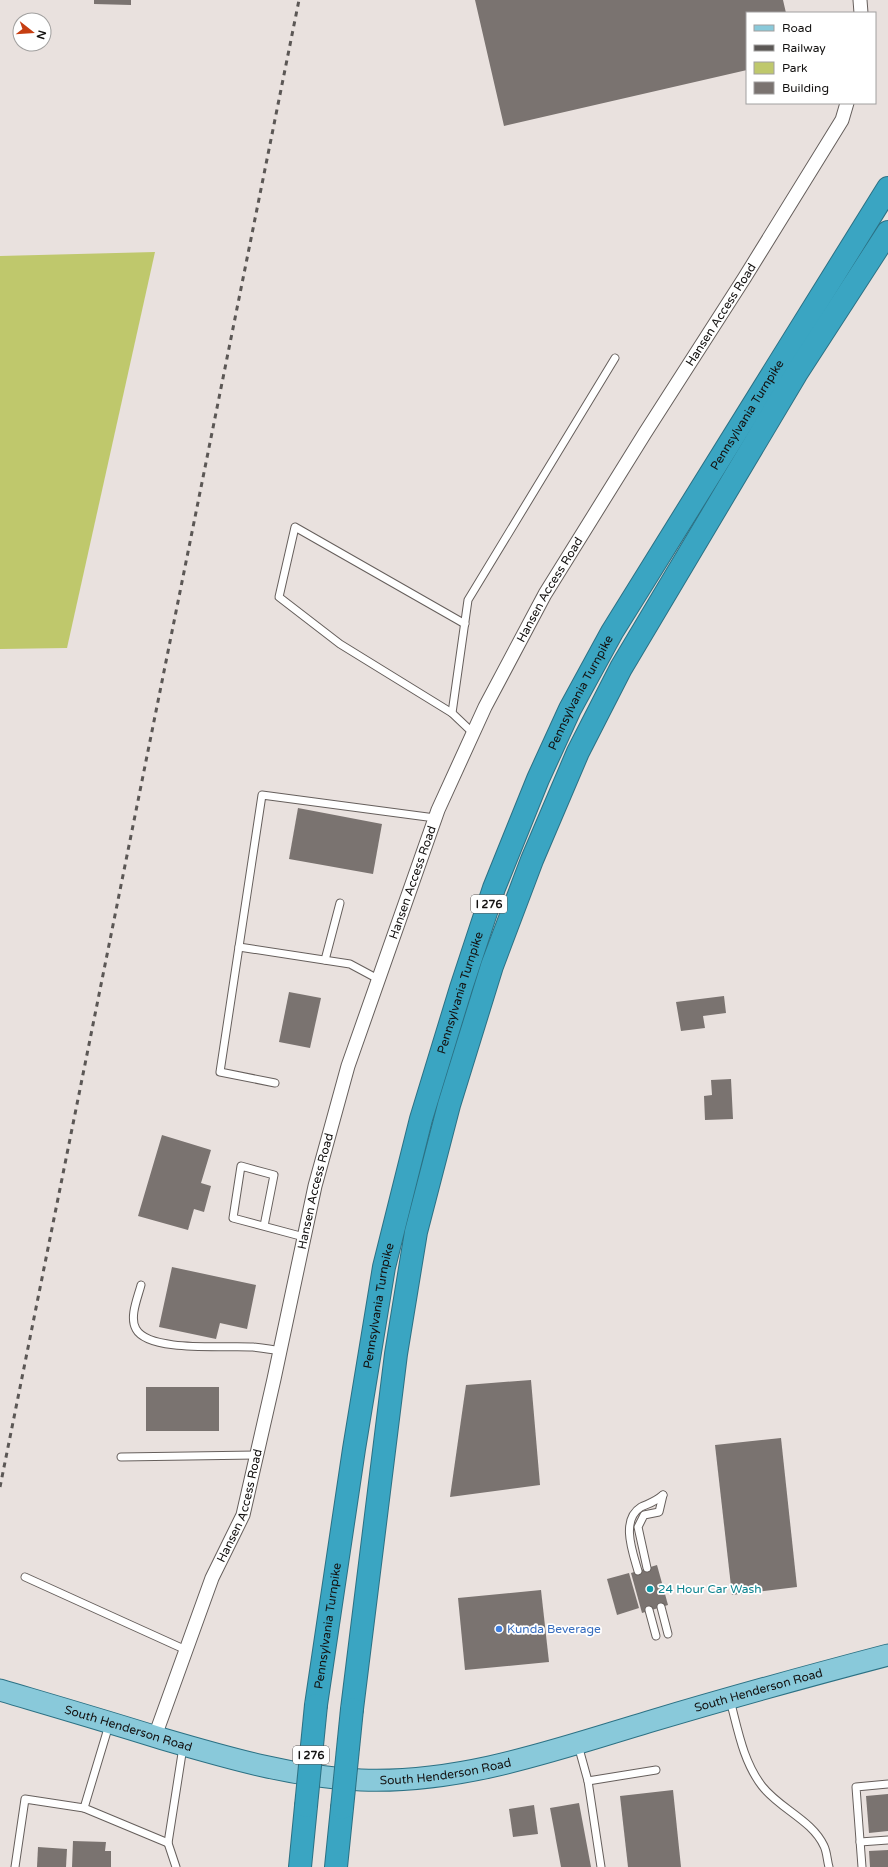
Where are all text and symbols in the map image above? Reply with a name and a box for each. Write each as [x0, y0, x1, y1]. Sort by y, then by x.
north arrow [12, 12, 52, 52]
legend [746, 12, 876, 104]
text: Road [782, 21, 812, 35]
text: N [34, 29, 49, 41]
text: Railway [782, 41, 826, 55]
text: Park [782, 61, 808, 75]
text: Building [782, 81, 829, 95]
street label: Hansen Access Road [683, 261, 759, 369]
street label: Pennsylvania Turnpike [707, 357, 787, 473]
street label: Hansen Access Road [514, 535, 586, 645]
street label: Pennsylvania Turnpike [545, 633, 616, 752]
street label: Hansen Access Road [386, 824, 439, 941]
road number: I 276 [471, 895, 507, 913]
street label: Pennsylvania Turnpike [434, 930, 486, 1056]
street label: Hansen Access Road [295, 1131, 336, 1251]
street label: Pennsylvania Turnpike [360, 1241, 397, 1370]
street label: Hansen Access Road [214, 1448, 265, 1565]
street label: Pennsylvania Turnpike [311, 1562, 344, 1690]
place label: 24 Hour Car Wash [658, 1582, 762, 1596]
marker: 24 Hour Car Wash [645, 1584, 655, 1594]
place label: Kunda Beverage [507, 1622, 601, 1636]
marker: Kunda Beverage [494, 1624, 504, 1634]
street label: South Henderson Road [693, 1666, 824, 1715]
street label: South Henderson Road [63, 1702, 194, 1754]
road number: I 276 [293, 1746, 329, 1764]
street label: South Henderson Road [380, 1755, 513, 1787]

